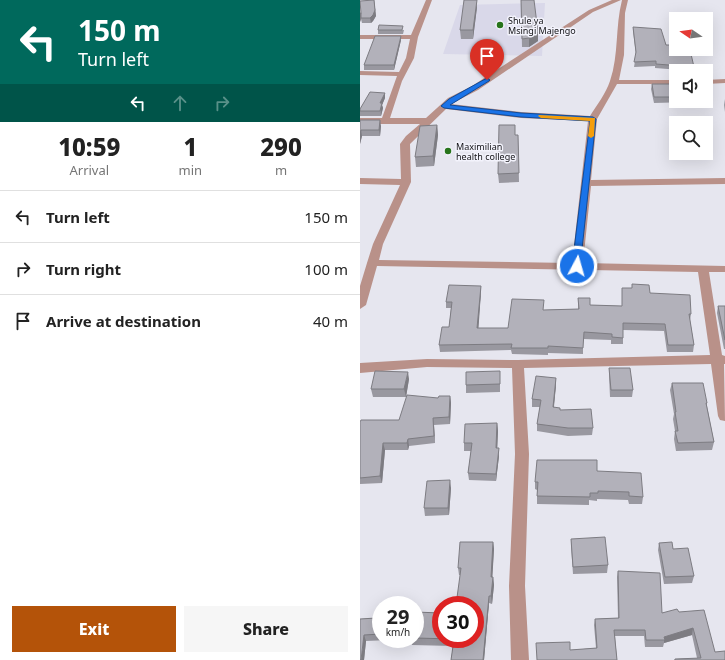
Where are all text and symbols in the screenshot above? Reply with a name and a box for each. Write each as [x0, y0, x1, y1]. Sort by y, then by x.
text: 150 m [78, 11, 161, 49]
north arrow [669, 12, 713, 56]
map controls [669, 12, 713, 160]
place label: Shule ya Msingi Majengo [508, 14, 576, 37]
icon: left [12, 16, 64, 68]
marker: Shule ya Msingi Majengo [495, 20, 505, 30]
pin [470, 39, 504, 80]
icon: arrive [476, 45, 498, 67]
text: Turn left [78, 47, 149, 71]
button: sound [669, 64, 713, 108]
icon: left [127, 92, 149, 114]
icon: ahead [169, 92, 191, 114]
icon: right [211, 92, 233, 114]
button: search [669, 116, 713, 160]
text: 10:59 [58, 130, 120, 163]
text: 1 [183, 130, 197, 163]
text: 290 [260, 130, 302, 163]
place label: Maximilian health college [456, 140, 515, 163]
marker: Maximilian health college [443, 146, 453, 156]
text: Arrival [69, 161, 109, 179]
text: min [179, 161, 202, 179]
text: m [275, 161, 287, 179]
icon: left [12, 206, 34, 228]
text: Turn left [46, 207, 110, 227]
text: 150 m [304, 207, 348, 227]
position arrow [556, 245, 598, 287]
icon: right [12, 258, 34, 280]
text: Turn right [46, 259, 121, 279]
text: 100 m [304, 259, 348, 279]
icon: arrive [12, 310, 34, 332]
text: Arrive at destination [46, 311, 201, 331]
text: 40 m [313, 311, 348, 331]
speed limit sign: 30 [432, 596, 484, 648]
text: 29 [387, 603, 409, 630]
button: Exit [12, 606, 176, 652]
button: Share [184, 606, 348, 652]
text: km/h [386, 625, 410, 639]

